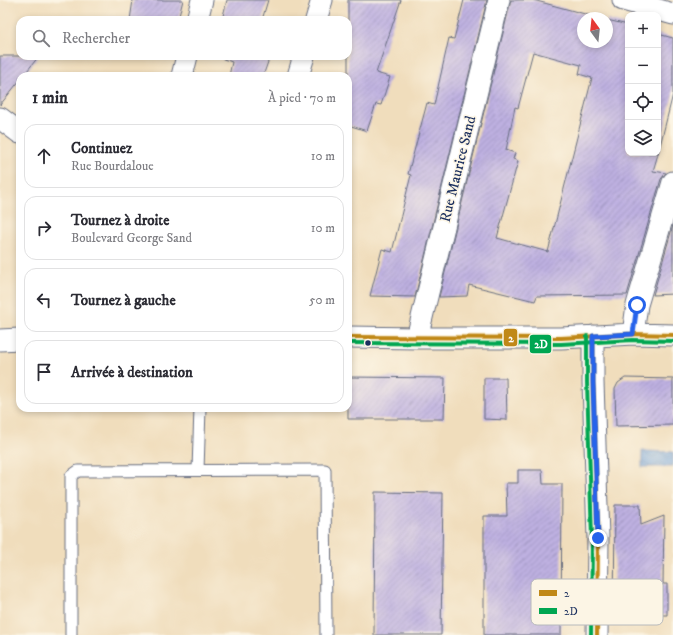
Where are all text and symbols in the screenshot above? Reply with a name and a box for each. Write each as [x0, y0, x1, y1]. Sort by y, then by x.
north arrow [577, 12, 613, 48]
map controls [625, 12, 661, 156]
button: + [625, 12, 661, 48]
search box [16, 16, 352, 60]
icon: search [30, 27, 52, 49]
text: Rechercher [62, 29, 130, 48]
button: − [625, 48, 661, 84]
button: locate [625, 84, 661, 120]
text: 1 min [32, 87, 68, 109]
text: À pied · 70 m [268, 90, 336, 106]
street label: Rue Maurice Sand [436, 113, 481, 224]
button: layers [625, 120, 661, 156]
text: Continuez [71, 139, 132, 158]
icon: ahead [33, 145, 55, 167]
text: 10 m [311, 148, 335, 164]
text: Rue Bourdaloue [71, 158, 154, 174]
text: Tournez à droite [71, 211, 169, 230]
icon: right [33, 217, 55, 239]
text: 10 m [311, 220, 335, 236]
text: Boulevard George Sand [71, 230, 192, 246]
icon: left [33, 289, 55, 311]
text: Tournez à gauche [71, 291, 176, 310]
text: 50 m [309, 292, 335, 308]
route start [628, 296, 646, 314]
line badge: 2 [503, 328, 518, 347]
text: 2 [508, 332, 514, 346]
line badge: 2D [529, 334, 552, 354]
unlabelled marker [363, 338, 373, 348]
text: 2D [534, 338, 548, 352]
icon: arrive [33, 361, 55, 383]
text: Arrivée à destination [71, 363, 193, 382]
route end [589, 529, 607, 547]
legend [531, 579, 663, 625]
text: 2 [564, 587, 570, 601]
text: 2D [564, 605, 578, 619]

